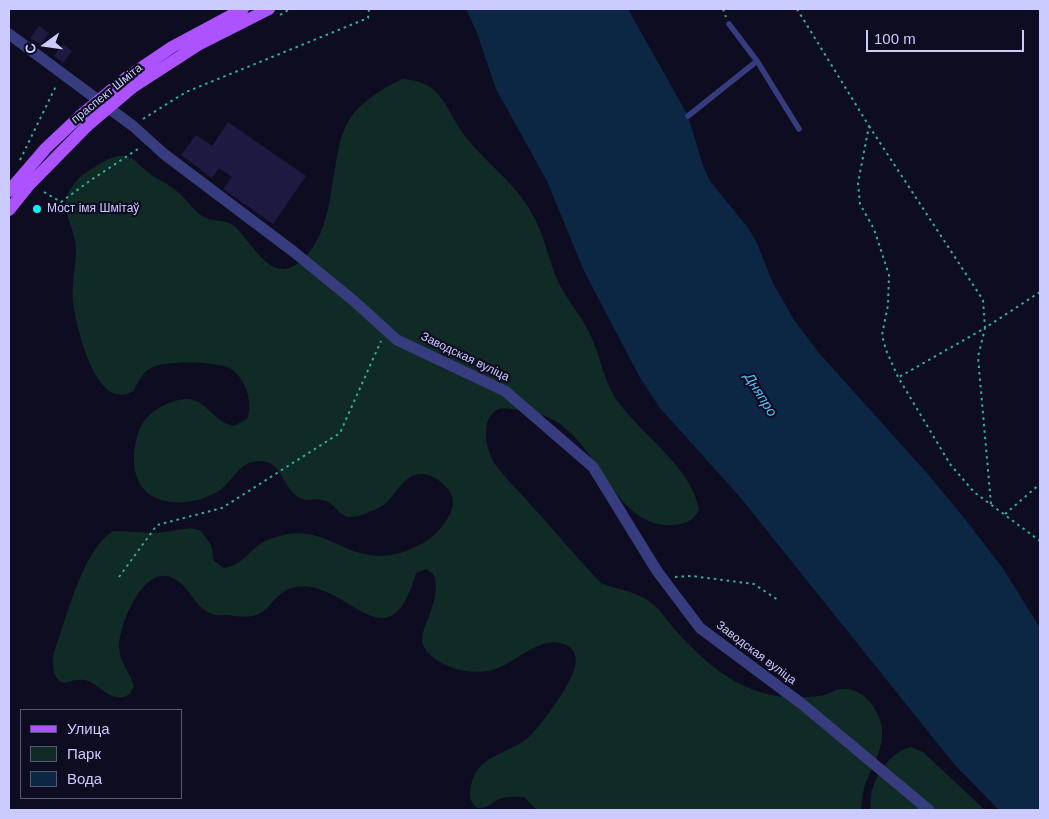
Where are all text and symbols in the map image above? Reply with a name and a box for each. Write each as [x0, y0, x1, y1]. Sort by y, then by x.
north arrow [20, 20, 70, 70]
scale bar [869, 20, 1026, 52]
text: 100 m [874, 30, 916, 47]
text: С [21, 42, 39, 55]
street label: праспект Шміта [69, 61, 145, 127]
place label: Мост імя Шмітаў [47, 202, 139, 216]
marker: Мост імя Шмітаў [31, 203, 43, 215]
street label: Заводская вуліца [418, 329, 512, 385]
water label: Дняпро [740, 370, 780, 420]
street label: Заводская вуліца [713, 618, 799, 688]
legend [20, 709, 182, 799]
text: Улица [67, 720, 110, 737]
text: Парк [67, 745, 101, 762]
text: Вода [67, 770, 102, 787]

